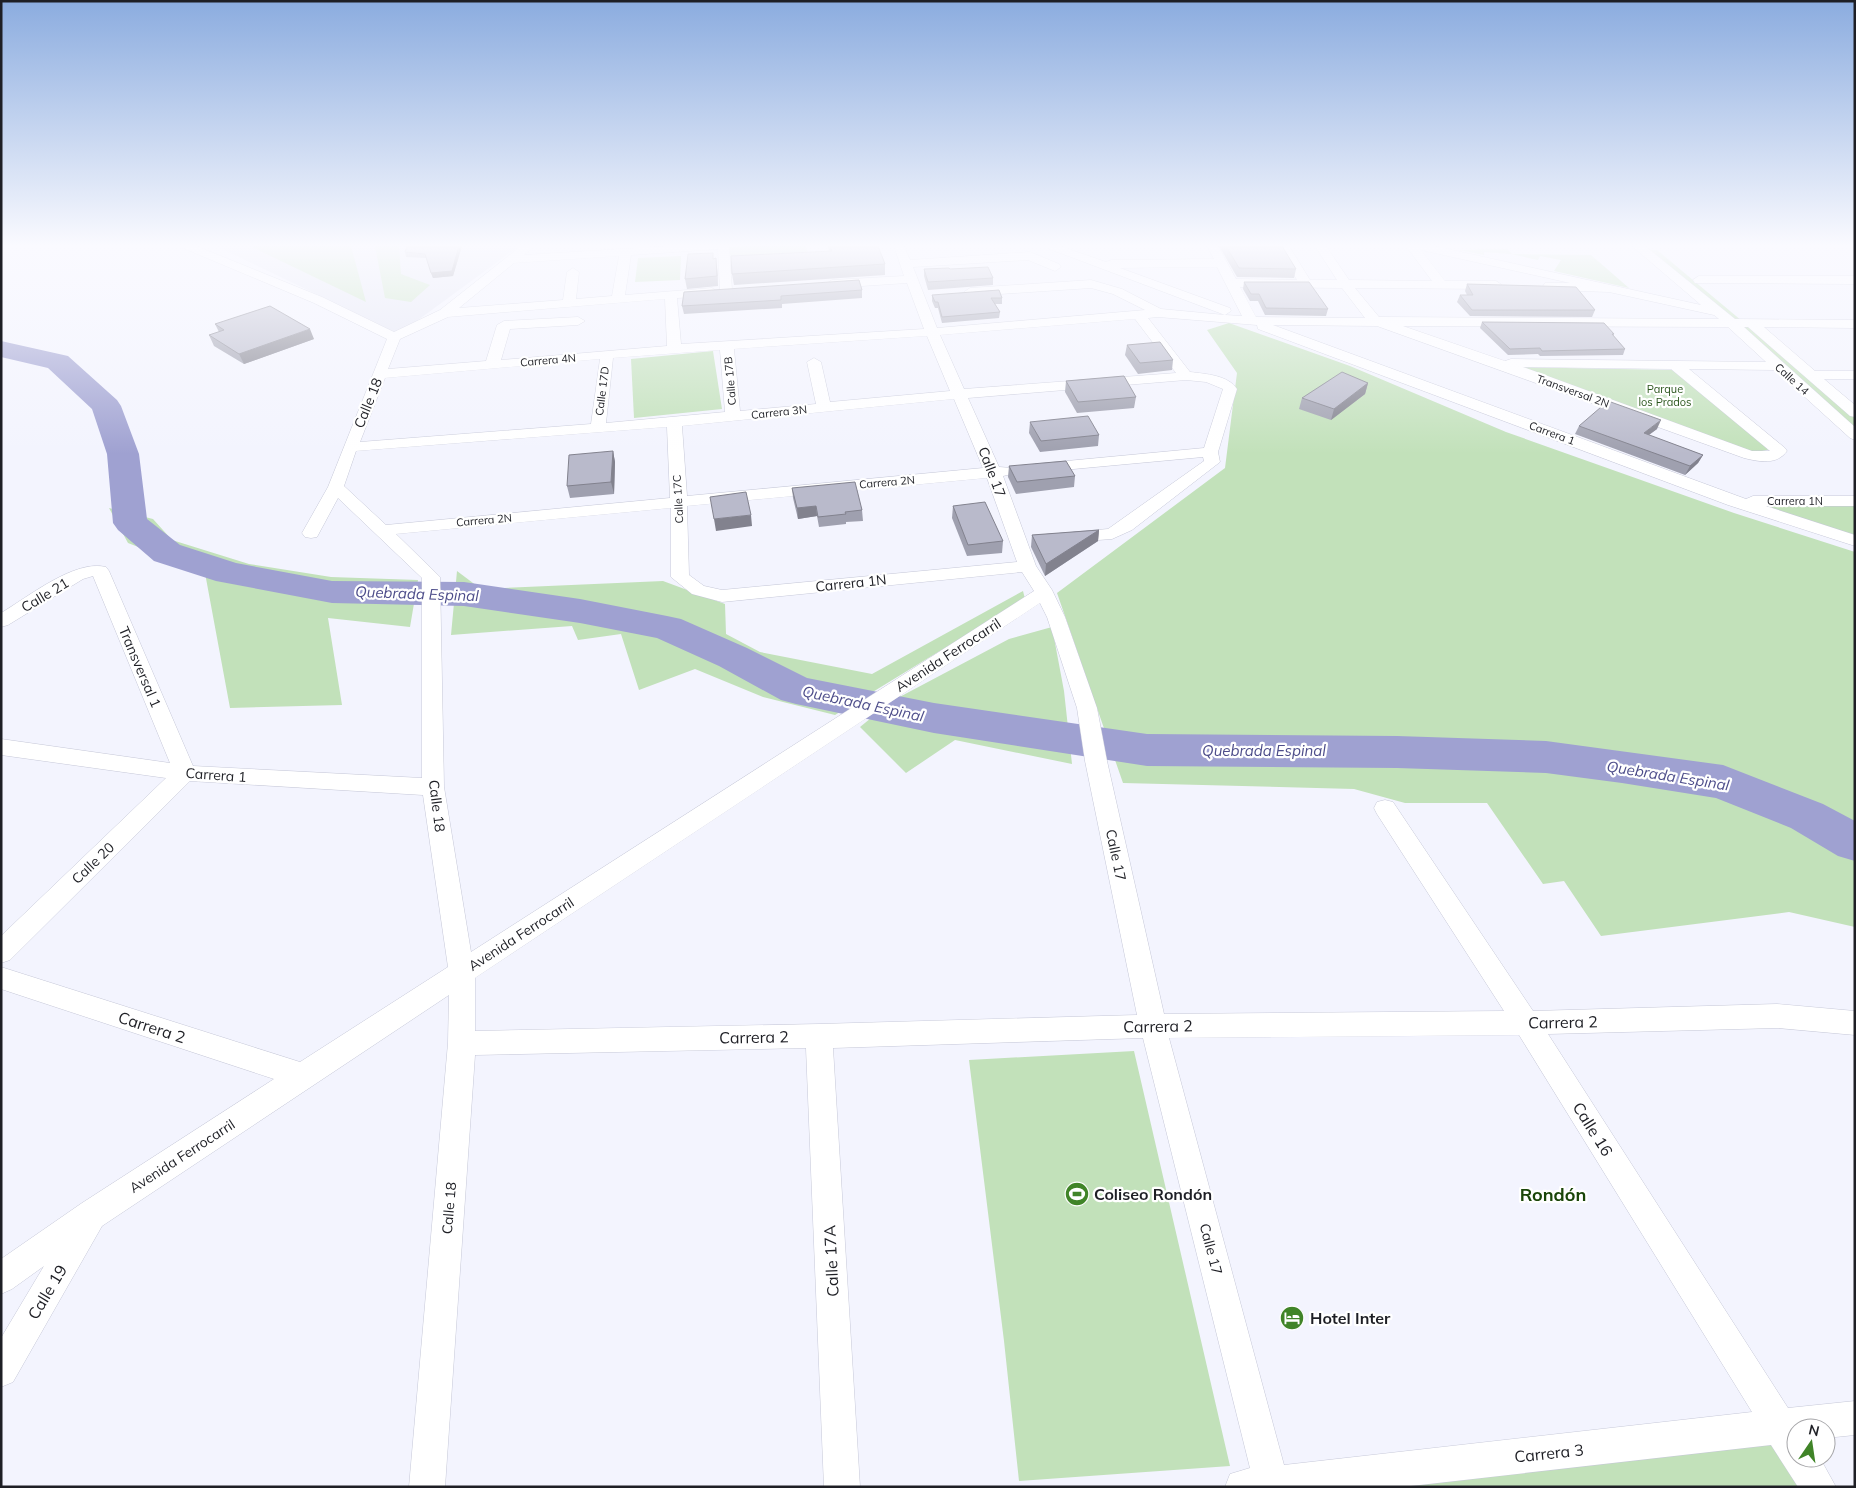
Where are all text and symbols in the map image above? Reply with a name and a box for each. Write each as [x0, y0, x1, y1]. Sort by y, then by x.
street label: Carrera 4N [519, 351, 577, 369]
street label: Calle 17B [721, 356, 739, 406]
street label: Calle 14 [1772, 360, 1812, 398]
street label: Calle 17D [592, 366, 612, 416]
street label: Transversal 2N [1535, 371, 1611, 411]
street label: Calle 18 [350, 375, 386, 431]
park label: Parque los Prados [1638, 382, 1692, 409]
street label: Carrera 3N [750, 402, 808, 422]
street label: Carrera 1 [1527, 418, 1577, 448]
street label: Calle 17 [974, 444, 1010, 500]
street label: Carrera 2N [858, 473, 916, 491]
street label: Calle 17C [670, 474, 686, 524]
street label: Carrera 1N [1767, 494, 1823, 508]
street label: Carrera 2N [455, 511, 513, 529]
street label: Carrera 1N [815, 570, 887, 596]
street label: Calle 21 [18, 574, 72, 616]
water label: Quebrada Espinal [355, 582, 480, 605]
street label: Avenida Ferrocarril [892, 614, 1004, 696]
street label: Transversal 1 [115, 624, 165, 710]
water label: Quebrada Espinal [801, 681, 926, 726]
water label: Quebrada Espinal [1202, 741, 1326, 760]
water label: Quebrada Espinal [1605, 756, 1731, 795]
street label: Carrera 1 [185, 764, 247, 786]
street label: Calle 18 [425, 779, 449, 833]
street label: Calle 17 [1102, 827, 1130, 883]
street label: Calle 20 [68, 838, 118, 888]
street label: Avenida Ferrocarril [465, 893, 577, 975]
street label: Carrera 2 [116, 1007, 188, 1047]
street label: Carrera 2 [1528, 1011, 1598, 1033]
street label: Carrera 2 [1123, 1015, 1193, 1037]
street label: Carrera 2 [719, 1026, 789, 1048]
street label: Calle 16 [1569, 1098, 1617, 1160]
street label: Avenida Ferrocarril [126, 1115, 238, 1197]
street label: Calle 18 [438, 1181, 460, 1235]
sports icon: Coliseo Rondón [1064, 1181, 1090, 1207]
district label: Rondón [1520, 1183, 1586, 1206]
place label: Coliseo Rondón [1094, 1184, 1212, 1204]
street label: Calle 17 [1196, 1221, 1226, 1277]
street label: Calle 17A [819, 1224, 843, 1297]
street label: Calle 19 [23, 1261, 71, 1323]
hotel icon: Hotel Inter [1279, 1305, 1305, 1331]
place label: Hotel Inter [1310, 1308, 1391, 1328]
north arrow [1786, 1418, 1836, 1468]
text: N [1807, 1420, 1821, 1440]
street label: Carrera 3 [1513, 1439, 1585, 1467]

